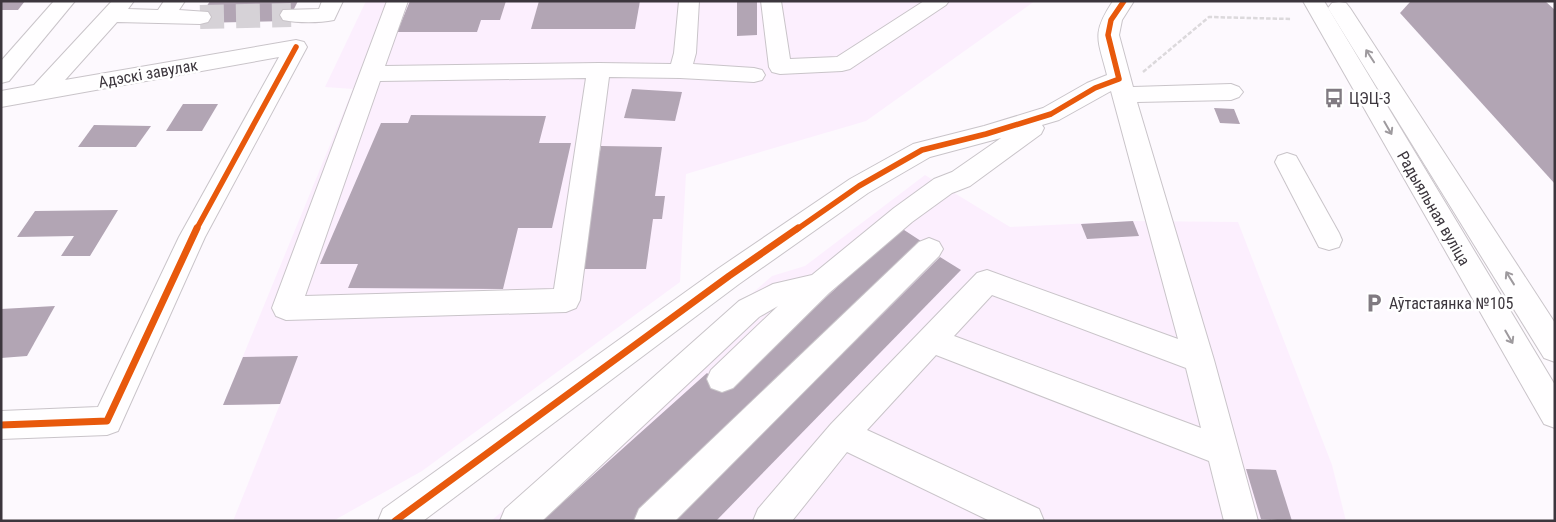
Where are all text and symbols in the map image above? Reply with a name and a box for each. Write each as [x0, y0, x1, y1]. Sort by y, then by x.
one-way arrow [1364, 49, 1375, 63]
street label: Адэскі завулак [97, 55, 199, 92]
bus stop icon: ЦЭЦ-3 [1323, 87, 1345, 109]
place label: ЦЭЦ-3 [1349, 89, 1391, 108]
one-way arrow [1384, 121, 1394, 135]
street label: Радыяльная вуліца [1393, 148, 1474, 269]
one-way arrow [1505, 272, 1515, 286]
parking icon: Аўтастаянка №105 [1363, 292, 1385, 314]
place label: Аўтастаянка №105 [1389, 294, 1513, 313]
one-way arrow [1504, 330, 1514, 344]

